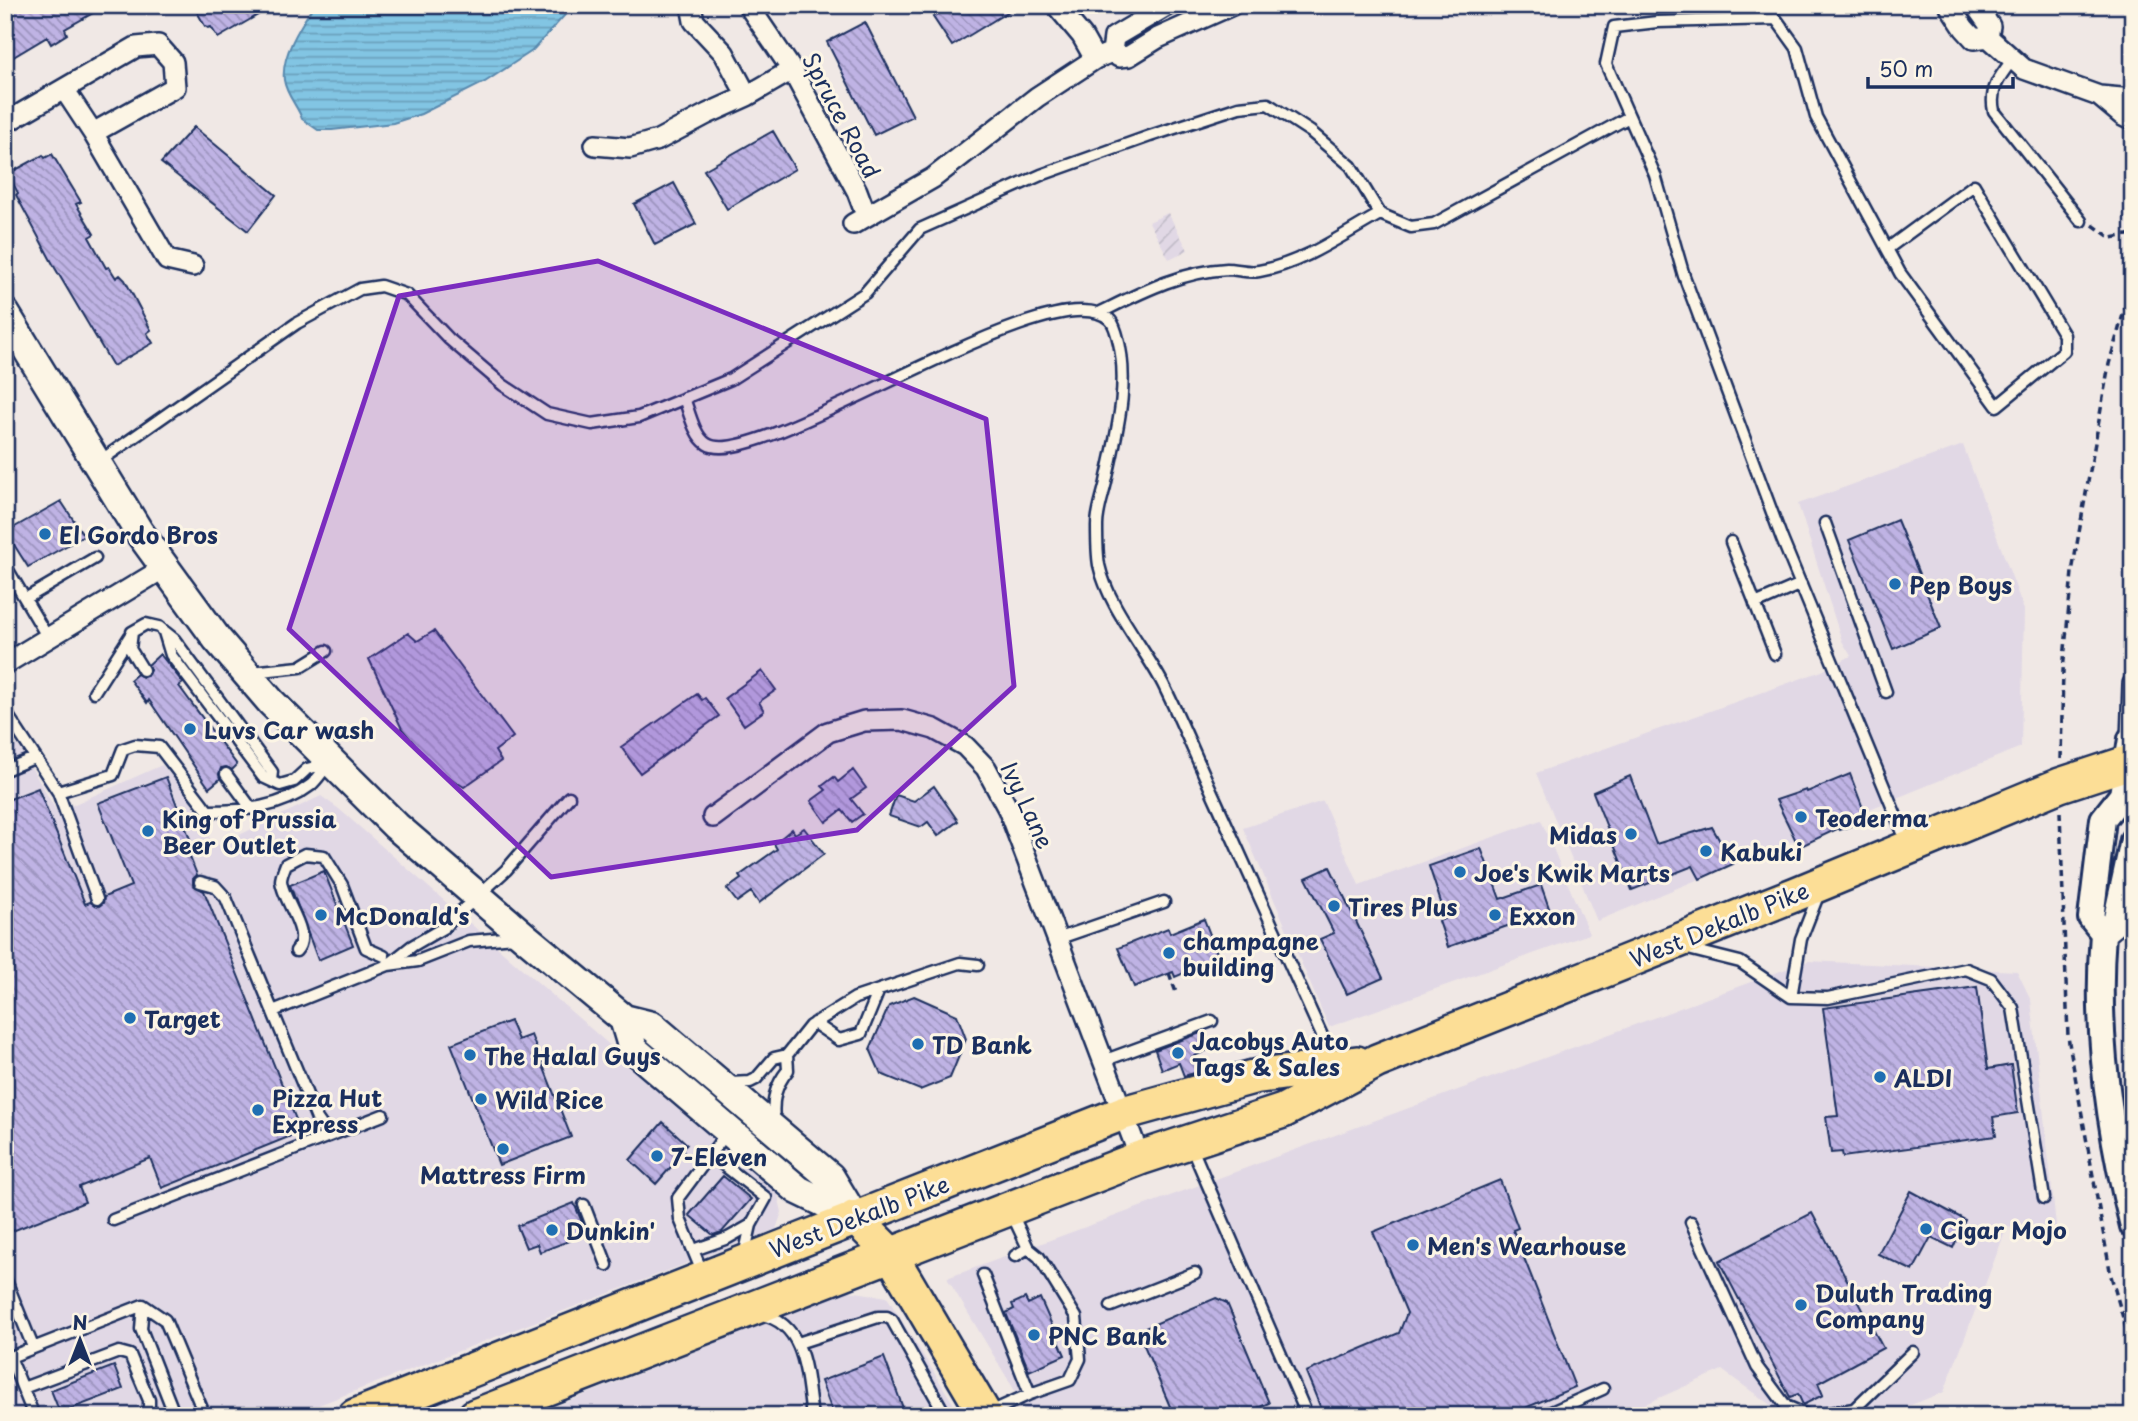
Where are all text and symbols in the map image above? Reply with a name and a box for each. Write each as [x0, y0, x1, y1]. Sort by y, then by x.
street label: Spruce Road [794, 46, 890, 184]
scale bar [1868, 46, 2014, 90]
text: 50 m [1879, 52, 1933, 84]
place label: El Gordo Bros [59, 517, 218, 552]
marker: El Gordo Bros [37, 526, 53, 542]
place label: Pep Boys [1909, 567, 2012, 602]
marker: Pep Boys [1887, 576, 1903, 592]
place label: Luvs Car wash [204, 712, 374, 747]
marker: Luvs Car wash [182, 721, 198, 737]
street label: Ivy Lane [993, 756, 1063, 854]
place label: Teoderma [1815, 800, 1929, 835]
place label: King of Prussia Beer Outlet [162, 801, 337, 862]
marker: Teoderma [1793, 809, 1809, 825]
place label: Midas [1549, 817, 1617, 852]
marker: King of Prussia Beer Outlet [140, 823, 156, 839]
marker: Midas [1623, 826, 1639, 842]
place label: Kabuki [1720, 834, 1802, 869]
marker: Kabuki [1698, 843, 1714, 859]
place label: Joe's Kwik Marts [1474, 855, 1670, 890]
marker: Joe's Kwik Marts [1452, 864, 1468, 880]
street label: West Dekalb Pike [1624, 872, 1814, 976]
place label: Tires Plus [1348, 889, 1458, 924]
place label: McDonald's [335, 898, 469, 933]
marker: Tires Plus [1326, 898, 1342, 914]
place label: Exxon [1509, 898, 1576, 933]
marker: McDonald's [313, 907, 329, 923]
marker: Exxon [1487, 907, 1503, 923]
place label: champagne building [1183, 923, 1319, 984]
marker: champagne building [1161, 945, 1177, 961]
place label: Target [144, 1001, 221, 1036]
marker: Target [122, 1010, 138, 1026]
place label: Jacobys Auto Tags & Sales [1192, 1023, 1349, 1084]
place label: TD Bank [932, 1027, 1033, 1062]
marker: TD Bank [910, 1036, 926, 1052]
place label: The Halal Guys [484, 1038, 661, 1073]
marker: Jacobys Auto Tags & Sales [1170, 1045, 1186, 1061]
marker: The Halal Guys [462, 1047, 478, 1063]
place label: ALDI [1893, 1060, 1952, 1095]
marker: ALDI [1872, 1069, 1888, 1085]
place label: Pizza Hut Express [272, 1080, 382, 1141]
place label: Wild Rice [495, 1082, 604, 1117]
marker: Wild Rice [473, 1091, 489, 1107]
marker: Pizza Hut Express [250, 1102, 266, 1118]
place label: 7-Eleven [671, 1139, 767, 1174]
marker: Mattress Firm [495, 1141, 511, 1157]
marker: 7-Eleven [649, 1148, 665, 1164]
place label: Mattress Firm [420, 1157, 586, 1192]
street label: West Dekalb Pike [764, 1166, 954, 1266]
place label: Cigar Mojo [1940, 1212, 2067, 1247]
place label: Dunkin' [566, 1213, 655, 1248]
marker: Cigar Mojo [1918, 1221, 1934, 1237]
marker: Dunkin' [544, 1222, 560, 1238]
place label: Men's Wearhouse [1427, 1228, 1627, 1263]
marker: Men's Wearhouse [1405, 1237, 1421, 1253]
place label: Duluth Trading Company [1815, 1275, 1992, 1336]
marker: Duluth Trading Company [1793, 1297, 1809, 1313]
north arrow [46, 1306, 116, 1376]
text: N [72, 1308, 88, 1336]
place label: PNC Bank [1048, 1318, 1167, 1353]
marker: PNC Bank [1026, 1327, 1042, 1343]

